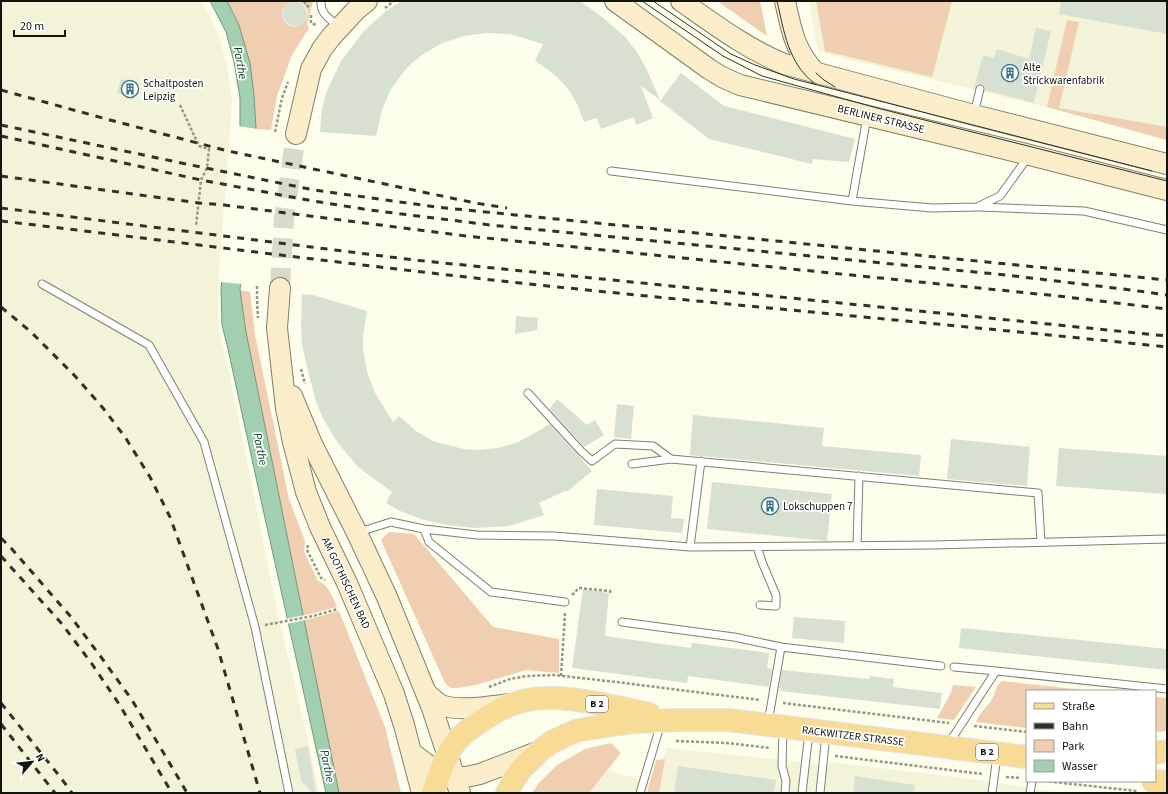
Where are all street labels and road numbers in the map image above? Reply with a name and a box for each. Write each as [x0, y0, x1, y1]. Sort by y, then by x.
street label: BERLINER STRASSE [836, 101, 926, 137]
street label: AM GOTHISCHEN BAD [318, 535, 374, 632]
road number: B 2 [586, 696, 608, 712]
street label: RACKWITZER STRASSE [801, 722, 905, 750]
road number: B 2 [976, 744, 998, 760]

